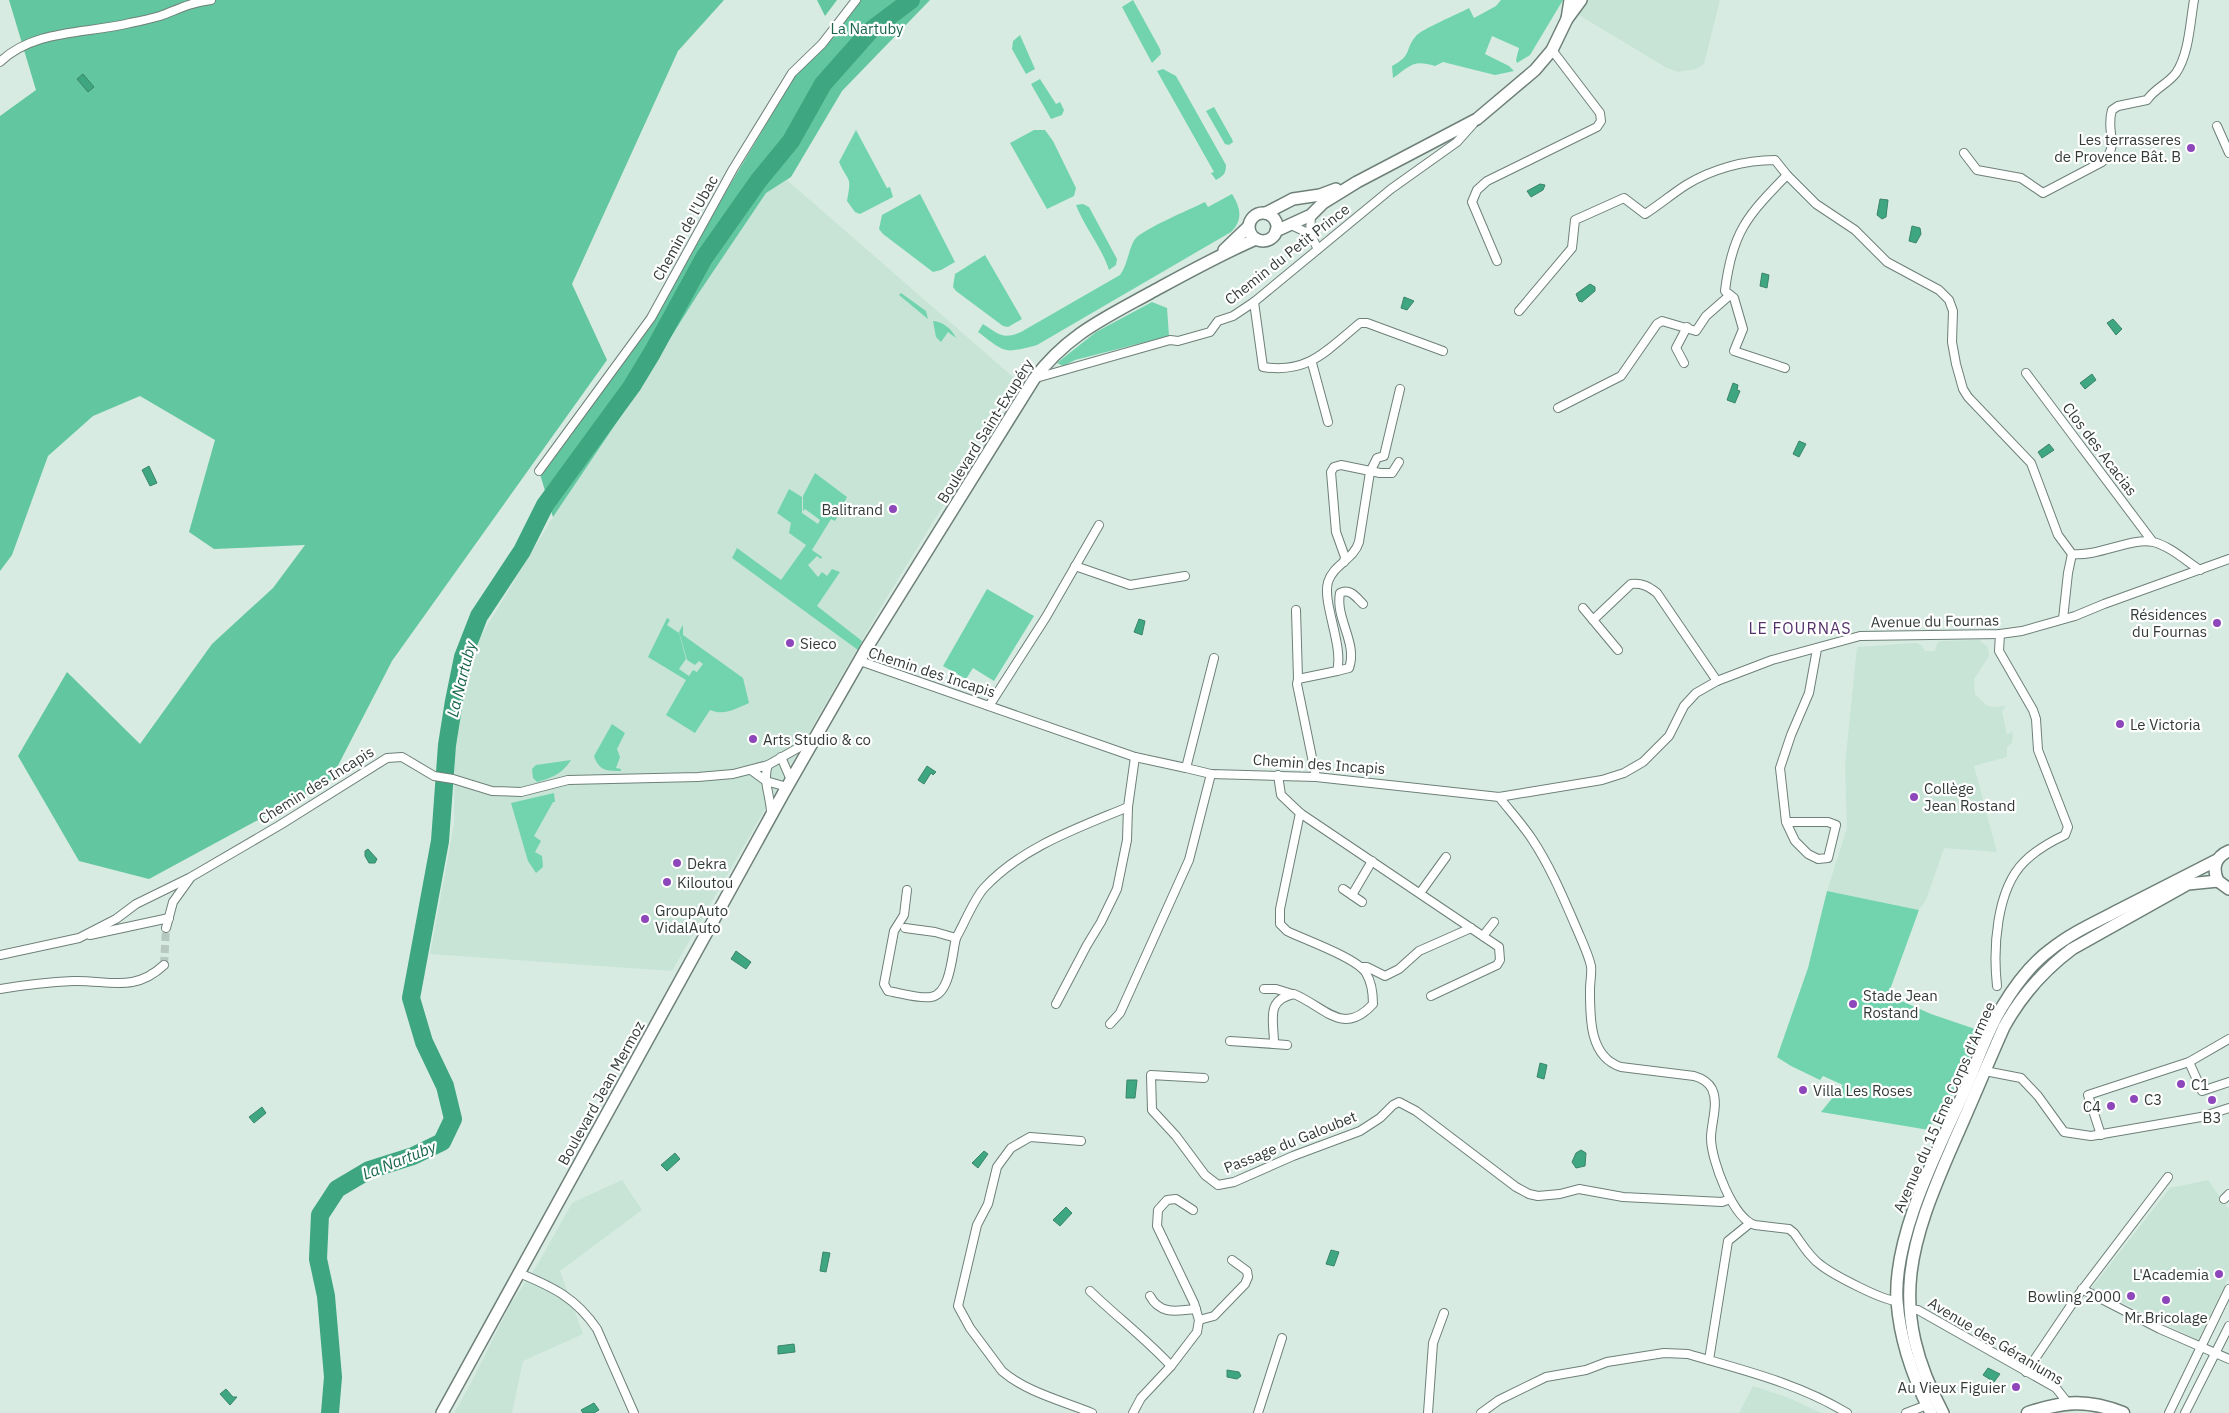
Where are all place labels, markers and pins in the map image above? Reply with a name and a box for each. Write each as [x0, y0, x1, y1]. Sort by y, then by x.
place label: Les terrasseres de Provence Bât. B [2054, 130, 2181, 166]
marker: Les terrasseres de Provence Bât. B [2185, 142, 2197, 154]
place label: Balitrand [821, 500, 883, 519]
marker: Balitrand [887, 503, 899, 515]
place label: Résidences du Fournas [2130, 605, 2207, 641]
marker: Résidences du Fournas [2211, 617, 2223, 629]
place label: Sieco [800, 634, 837, 653]
marker: Sieco [784, 637, 796, 649]
place label: Le Victoria [2130, 715, 2200, 734]
marker: Le Victoria [2114, 718, 2126, 730]
place label: Arts Studio & co [763, 730, 871, 749]
marker: Arts Studio & co [747, 733, 759, 745]
place label: Collège Jean Rostand [1924, 779, 2015, 815]
marker: Collège Jean Rostand [1908, 791, 1920, 803]
place label: Dekra [687, 854, 727, 873]
marker: Dekra [671, 857, 683, 869]
place label: Kiloutou [677, 873, 733, 892]
marker: Kiloutou [661, 876, 673, 888]
place label: GroupAuto VidalAuto [655, 901, 728, 937]
marker: GroupAuto VidalAuto [639, 913, 651, 925]
place label: Stade Jean Rostand [1863, 986, 1938, 1022]
marker: Stade Jean Rostand [1847, 998, 1859, 1010]
place label: C1 [2191, 1075, 2209, 1094]
marker: C1 [2175, 1078, 2187, 1090]
place label: Villa Les Roses [1813, 1081, 1913, 1100]
marker: Villa Les Roses [1797, 1084, 1809, 1096]
place label: C3 [2144, 1090, 2162, 1109]
marker: C3 [2128, 1093, 2140, 1105]
marker: B3 [2206, 1094, 2218, 1106]
place label: C4 [2083, 1097, 2101, 1116]
marker: C4 [2105, 1100, 2117, 1112]
place label: B3 [2203, 1108, 2221, 1127]
place label: L'Academia [2133, 1265, 2209, 1284]
marker: L'Academia [2213, 1268, 2225, 1280]
place label: Bowling 2000 [2028, 1287, 2121, 1306]
marker: Bowling 2000 [2125, 1290, 2137, 1302]
marker: Mr.Bricolage [2160, 1294, 2172, 1306]
place label: Mr.Bricolage [2124, 1308, 2208, 1327]
place label: Au Vieux Figuier [1898, 1378, 2006, 1397]
marker: Au Vieux Figuier [2010, 1381, 2022, 1393]

